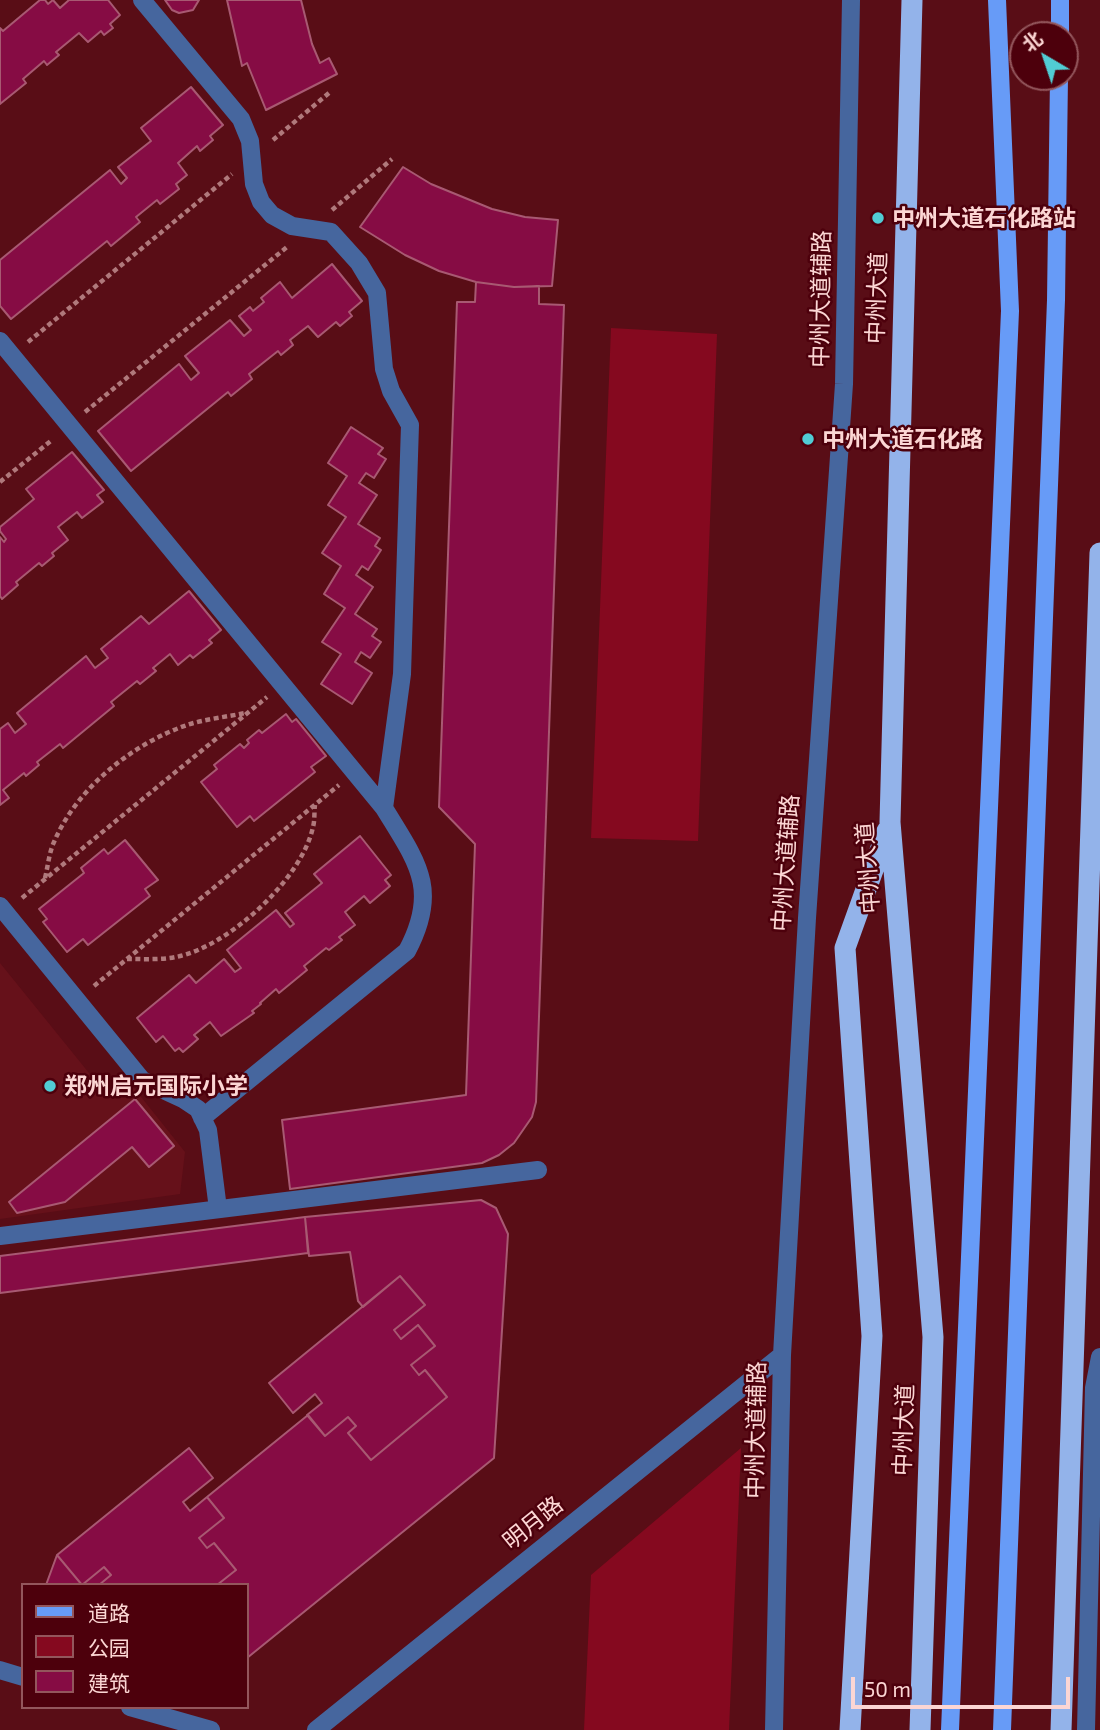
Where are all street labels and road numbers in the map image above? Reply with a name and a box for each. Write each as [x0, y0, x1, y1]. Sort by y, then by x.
street label: 中州大道辅路 [806, 230, 836, 368]
street label: 中州大道 [862, 252, 892, 344]
street label: 中州大道辅路 [767, 793, 805, 933]
street label: 中州大道 [851, 821, 885, 915]
street label: 中州大道辅路 [741, 1361, 771, 1499]
street label: 中州大道 [889, 1384, 919, 1476]
street label: 明月路 [498, 1491, 568, 1555]

